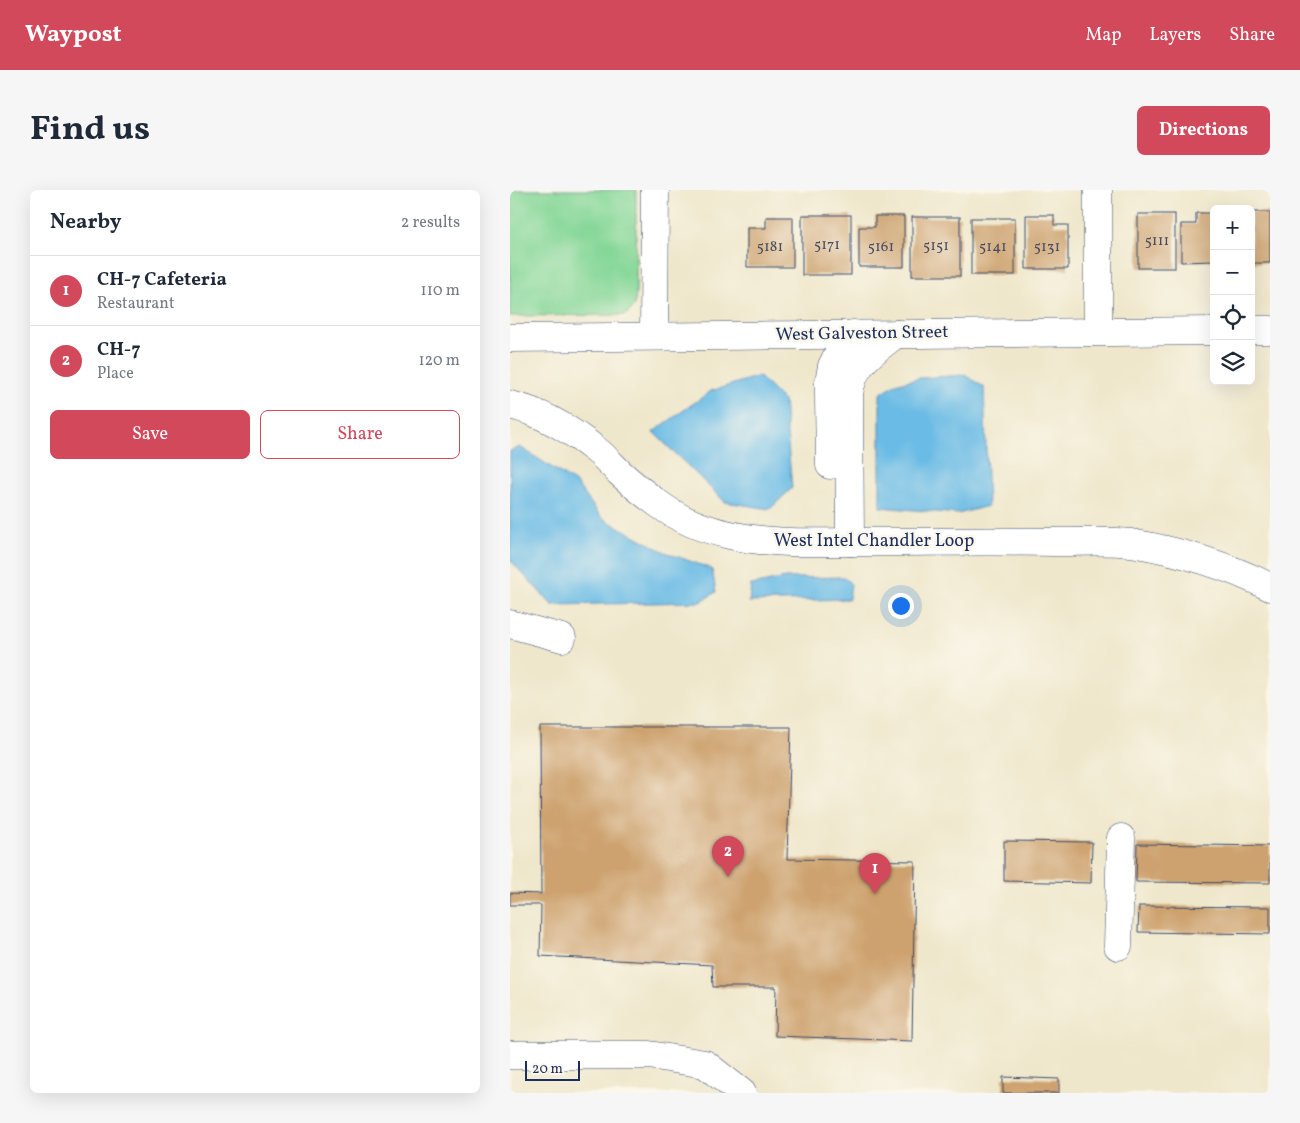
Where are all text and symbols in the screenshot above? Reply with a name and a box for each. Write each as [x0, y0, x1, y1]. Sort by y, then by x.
text: Waypost [25, 18, 122, 52]
text: Map [1085, 23, 1121, 48]
text: Layers [1149, 23, 1201, 48]
text: Share [1229, 23, 1275, 48]
text: Find us [30, 106, 150, 154]
button: Directions [1137, 106, 1270, 155]
map controls [1210, 205, 1255, 385]
button: + [1210, 205, 1255, 250]
text: Nearby [50, 208, 121, 237]
text: 2 results [401, 212, 460, 234]
house number: 5111 [1145, 231, 1169, 252]
house number: 5171 [814, 235, 840, 256]
house number: 5151 [923, 236, 949, 257]
house number: 5181 [757, 237, 783, 258]
house number: 5161 [868, 237, 894, 258]
house number: 5141 [979, 237, 1007, 258]
house number: 5131 [1034, 237, 1060, 258]
button: − [1210, 250, 1255, 295]
text: CH-7 Cafeteria [97, 267, 227, 293]
text: 1 [63, 280, 69, 302]
text: 110 m [421, 280, 460, 302]
text: Restaurant [97, 293, 175, 315]
button: locate [1210, 295, 1255, 340]
street label: West Galveston Street [775, 320, 949, 348]
text: CH-7 [97, 337, 141, 363]
button: layers [1210, 340, 1255, 385]
text: 2 [62, 350, 70, 372]
text: 120 m [418, 350, 460, 372]
text: Place [97, 363, 134, 385]
button: Save [50, 410, 250, 459]
button: Share [260, 410, 460, 459]
street label: West Intel Chandler Loop [774, 529, 974, 554]
your location [888, 593, 914, 619]
pin: 2 [712, 836, 744, 877]
pin: 1 [859, 853, 891, 894]
scale bar [525, 1058, 580, 1081]
text: 20 m [532, 1060, 563, 1079]

